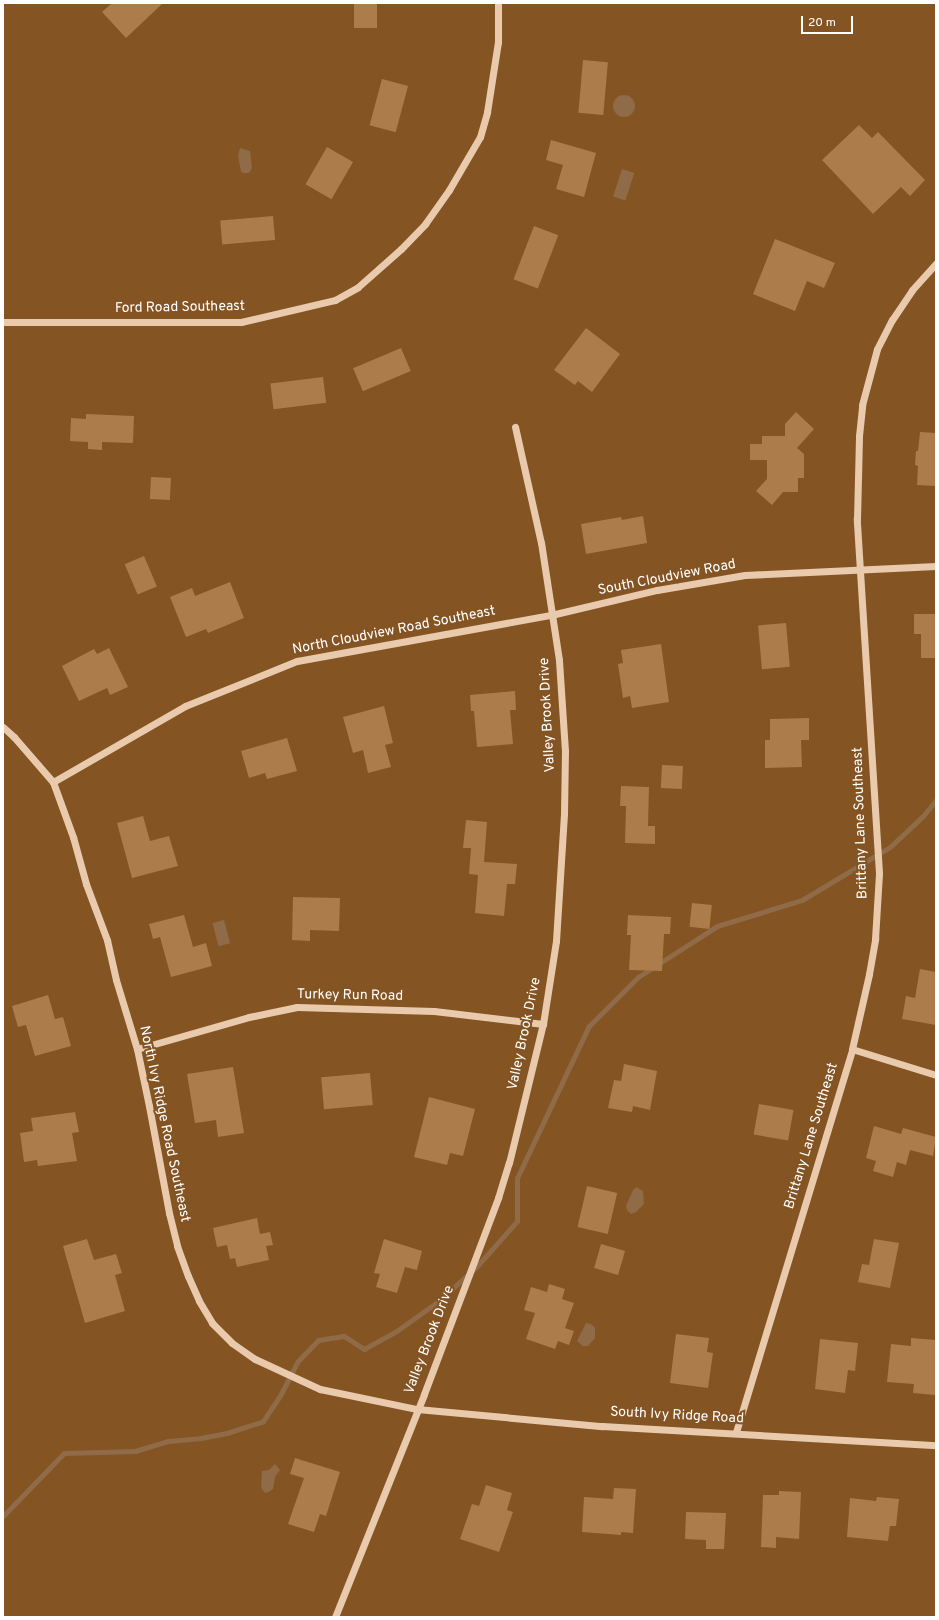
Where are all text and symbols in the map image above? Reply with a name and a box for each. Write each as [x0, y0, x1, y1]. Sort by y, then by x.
scale bar [803, 8, 855, 34]
text: 20 m [808, 15, 836, 31]
street label: Ford Road Southeast [115, 298, 245, 318]
street label: South Cloudview Road [597, 556, 737, 600]
street label: North Cloudview Road Southeast [291, 603, 497, 659]
street label: Valley Brook Drive [537, 657, 559, 773]
street label: Brittany Lane Southeast [850, 747, 872, 899]
street label: Valley Brook Drive [505, 976, 545, 1092]
street label: Turkey Run Road [297, 987, 403, 1005]
street label: North Ivy Ridge Road Southeast [135, 1024, 193, 1224]
street label: Brittany Lane Southeast [782, 1061, 842, 1211]
street label: Valley Brook Drive [402, 1283, 458, 1397]
street label: South Ivy Ridge Road [610, 1404, 744, 1428]

